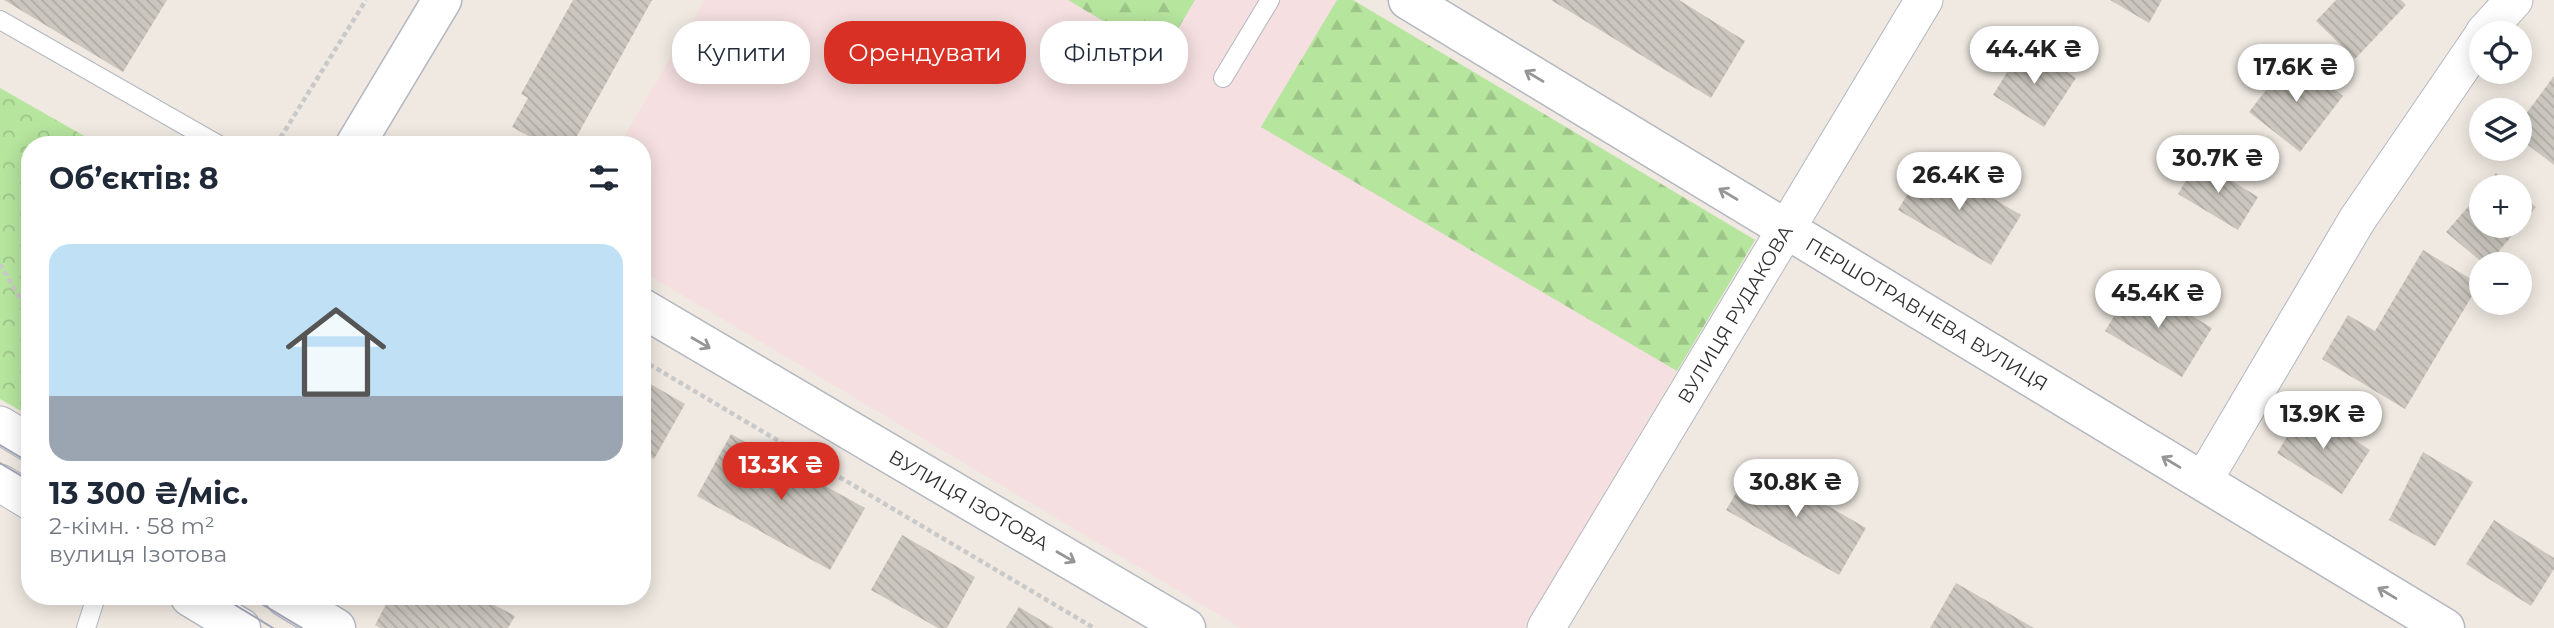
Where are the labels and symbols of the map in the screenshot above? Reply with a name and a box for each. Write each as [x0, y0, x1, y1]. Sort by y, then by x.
pin: 44.4K ₴ [1969, 27, 2099, 86]
pin: 17.6K ₴ [2231, 44, 2361, 104]
one-way arrow [1524, 69, 1544, 83]
pin: 30.7K ₴ [2153, 136, 2283, 195]
pin: 26.4K ₴ [1894, 152, 2024, 212]
one-way arrow [1719, 187, 1739, 201]
street label: ВУЛИЦЯ РУДАКОВА [1673, 221, 1798, 407]
street label: ПЕРШОТРАВНЕВА ВУЛИЦЯ [1801, 233, 2052, 396]
pin: 45.4K ₴ [2093, 270, 2223, 330]
one-way arrow [691, 336, 711, 350]
pin: 13.9K ₴ [2258, 392, 2388, 451]
pin: 13.3K ₴ [716, 442, 846, 502]
street label: ВУЛИЦЯ ІЗОТОВА [885, 445, 1053, 556]
one-way arrow [2162, 455, 2182, 469]
pin: 30.8K ₴ [1731, 460, 1861, 519]
one-way arrow [1056, 551, 1076, 565]
one-way arrow [2377, 585, 2397, 599]

